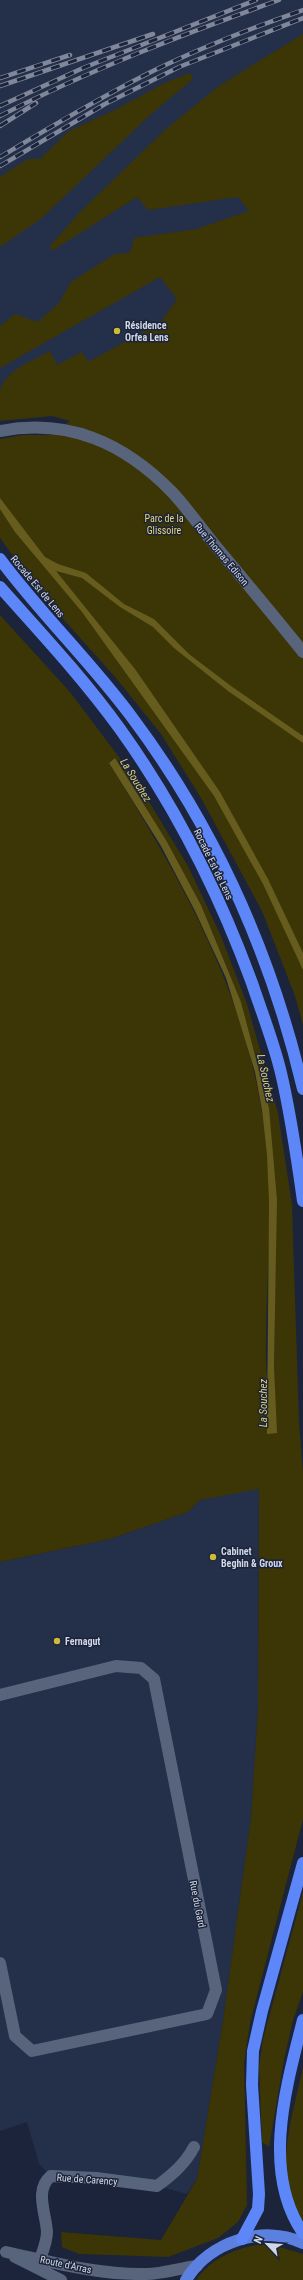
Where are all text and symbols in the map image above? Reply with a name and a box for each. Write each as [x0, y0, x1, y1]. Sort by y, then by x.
place label: Résidence Orfea Lens [125, 320, 169, 343]
marker: Résidence Orfea Lens [112, 326, 122, 336]
park label: Parc de la Glissoire [144, 513, 184, 536]
street label: Rue Thomas Edison [192, 521, 251, 588]
street label: Rocade Est de Lens [9, 553, 67, 620]
water label: La Souchez [117, 756, 154, 805]
street label: Rocade Est de Lens [192, 827, 236, 902]
water label: La Souchez [254, 1053, 277, 1103]
water label: La Souchez [257, 1378, 270, 1427]
place label: Cabinet Beghin & Groux [221, 1546, 283, 1569]
marker: Cabinet Beghin & Groux [208, 1552, 218, 1562]
marker: Fernagut [52, 1636, 62, 1646]
place label: Fernagut [65, 1636, 100, 1647]
street label: Rue du Gard [188, 1880, 207, 1929]
street label: Rue de Carency [56, 2172, 118, 2187]
north arrow [247, 2224, 287, 2264]
text: N [251, 2234, 266, 2246]
street label: Route d'Arras [39, 2254, 93, 2275]

